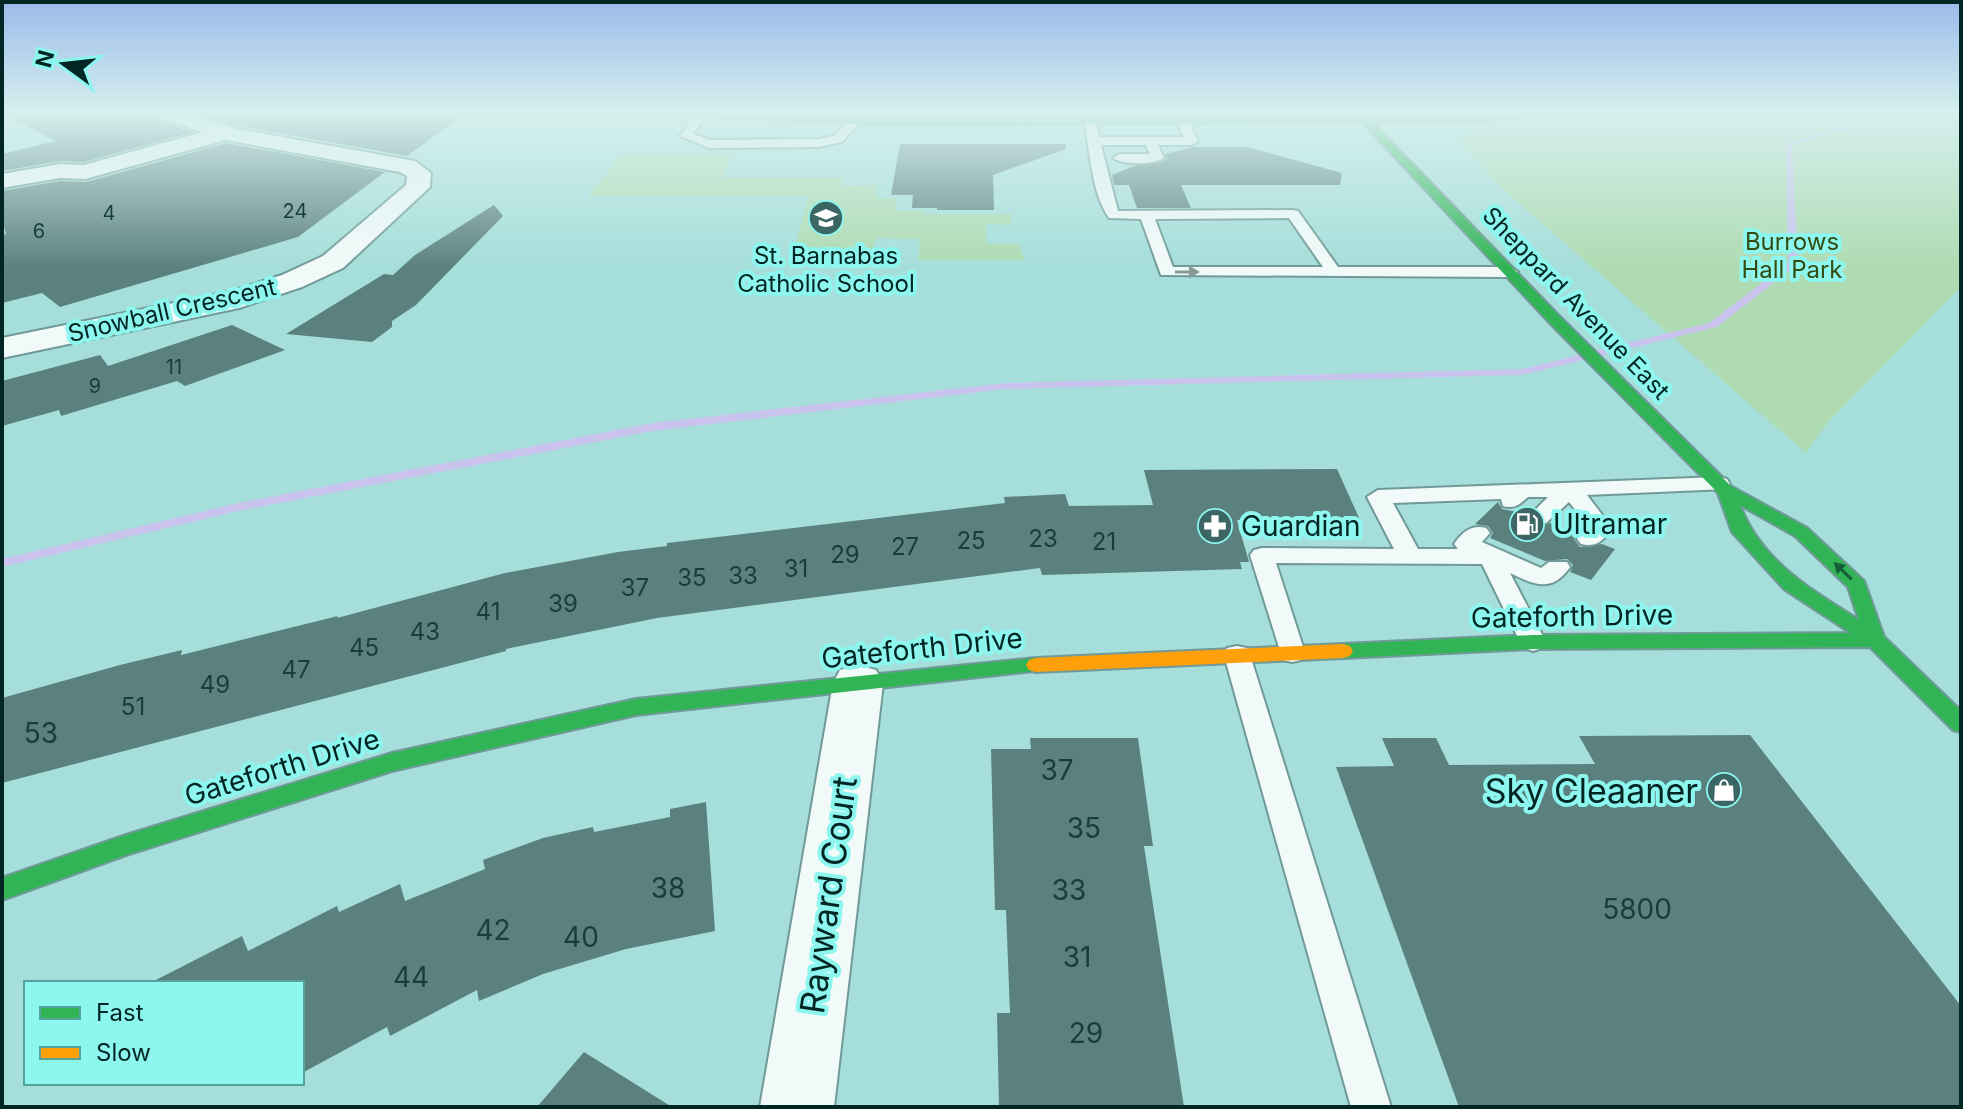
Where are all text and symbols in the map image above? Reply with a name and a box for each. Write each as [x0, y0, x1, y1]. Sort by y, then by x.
north arrow [24, 24, 104, 104]
text: N [30, 47, 59, 70]
house number: 24 [283, 199, 307, 223]
school or university icon: St. Barnabas Catholic School [807, 199, 845, 237]
house number: 4 [103, 201, 115, 225]
street label: Sheppard Avenue East [1477, 201, 1676, 405]
house number: 6 [33, 219, 45, 243]
park label: Burrows Hall Park [1741, 227, 1843, 284]
place label: St. Barnabas Catholic School [737, 241, 915, 298]
one-way arrow [1175, 266, 1200, 278]
street label: Snowball Crescent [65, 272, 279, 348]
house number: 11 [166, 355, 182, 379]
house number: 9 [89, 374, 101, 398]
fuel station icon: Ultramar [1508, 505, 1546, 543]
pharmacy icon: Guardian [1196, 507, 1234, 545]
place label: Ultramar [1553, 507, 1667, 541]
place label: Guardian [1241, 509, 1360, 543]
house number: 23 [1028, 524, 1058, 553]
house number: 25 [956, 526, 986, 555]
house number: 21 [1092, 527, 1116, 556]
house number: 27 [891, 532, 919, 561]
house number: 29 [830, 540, 860, 569]
house number: 31 [784, 554, 808, 583]
house number: 33 [728, 561, 758, 590]
house number: 35 [677, 563, 707, 592]
one-way arrow [1833, 563, 1852, 581]
house number: 37 [621, 573, 649, 602]
house number: 39 [548, 589, 578, 618]
house number: 41 [476, 597, 500, 626]
street label: Gateforth Drive [1471, 597, 1673, 635]
house number: 43 [410, 617, 440, 646]
street label: Gateforth Drive [820, 621, 1024, 675]
house number: 45 [349, 633, 379, 662]
house number: 47 [281, 655, 311, 684]
house number: 49 [200, 670, 230, 699]
house number: 51 [121, 692, 145, 721]
house number: 53 [24, 716, 58, 750]
street label: Gateforth Drive [180, 721, 384, 813]
house number: 37 [1040, 753, 1074, 787]
place label: Sky Cleaaner [1485, 770, 1698, 811]
shop icon: Sky Cleaaner [1705, 771, 1743, 809]
street label: Rayward Court [791, 774, 865, 1016]
house number: 35 [1067, 811, 1101, 845]
house number: 38 [651, 871, 685, 905]
house number: 33 [1052, 873, 1086, 907]
house number: 5800 [1602, 892, 1672, 926]
house number: 42 [475, 913, 511, 947]
house number: 40 [563, 920, 599, 954]
house number: 31 [1063, 940, 1091, 974]
house number: 44 [393, 960, 429, 994]
legend [24, 981, 304, 1085]
text: Fast [96, 998, 144, 1027]
house number: 29 [1069, 1016, 1103, 1050]
text: Slow [96, 1038, 151, 1067]

